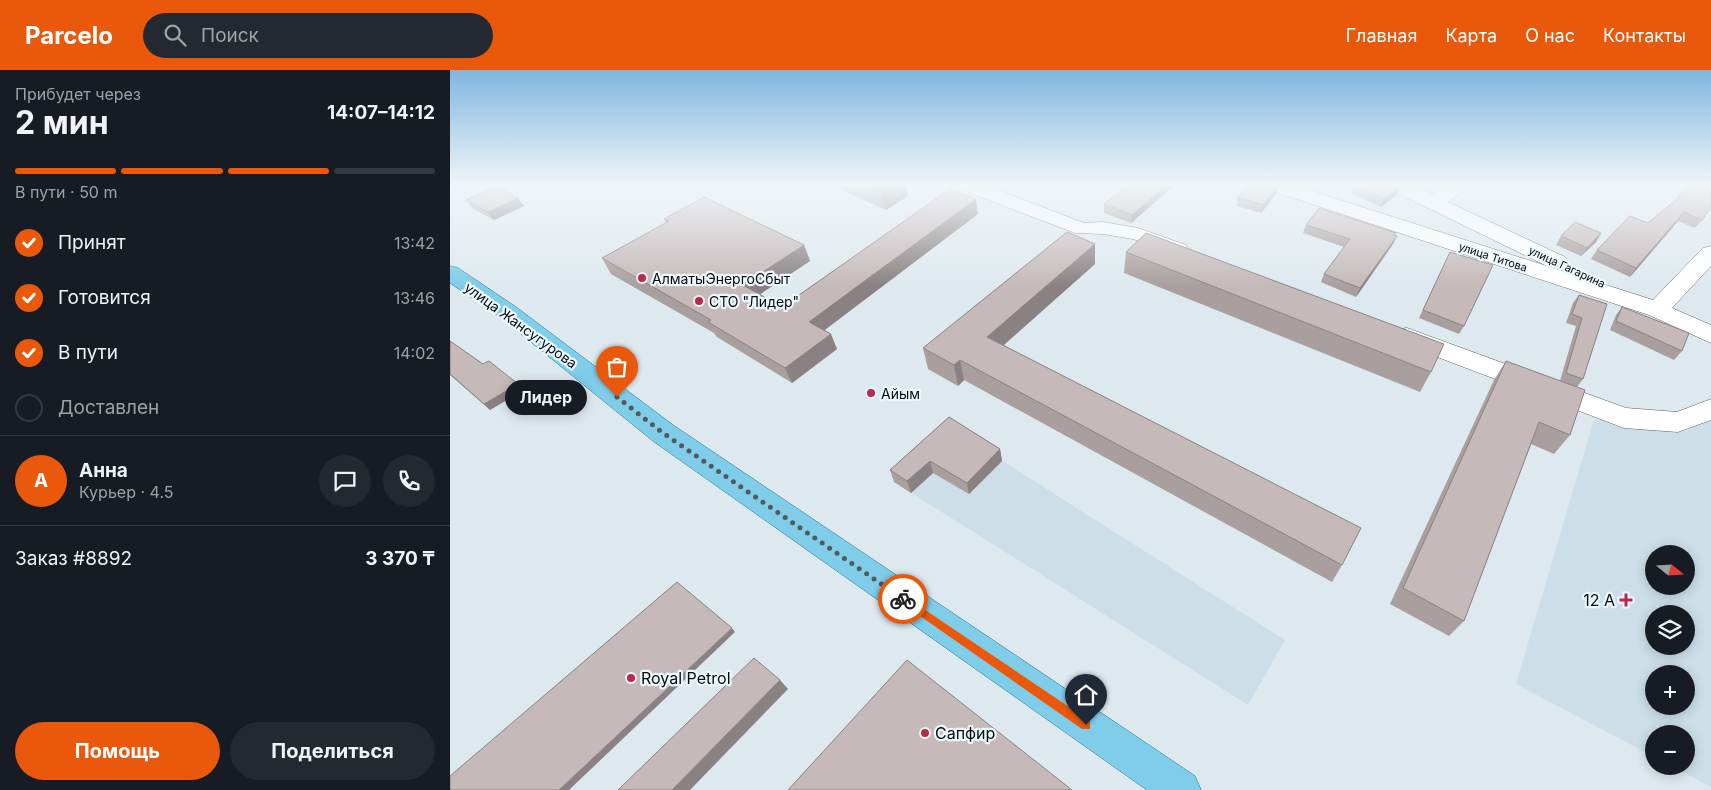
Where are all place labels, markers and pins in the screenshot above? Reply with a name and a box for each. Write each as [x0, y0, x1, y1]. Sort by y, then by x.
place label: АлматыЭнергоСбыт [652, 270, 791, 287]
marker: АлматыЭнергоСбыт [636, 272, 648, 284]
place label: СТО "Лидер" [709, 293, 799, 310]
marker: СТО "Лидер" [693, 295, 705, 307]
pin [596, 346, 638, 397]
callout: Лидер [504, 380, 587, 414]
place label: Айым [881, 385, 920, 402]
marker: Айым [865, 387, 877, 399]
place label: 12 А [1583, 590, 1615, 610]
marker: 12 А [1619, 593, 1633, 607]
place label: Royal Petrol [641, 668, 731, 688]
marker: Royal Petrol [625, 672, 637, 684]
pin [1065, 674, 1107, 725]
place label: Сапфир [935, 723, 995, 743]
marker: Сапфир [919, 727, 931, 739]

